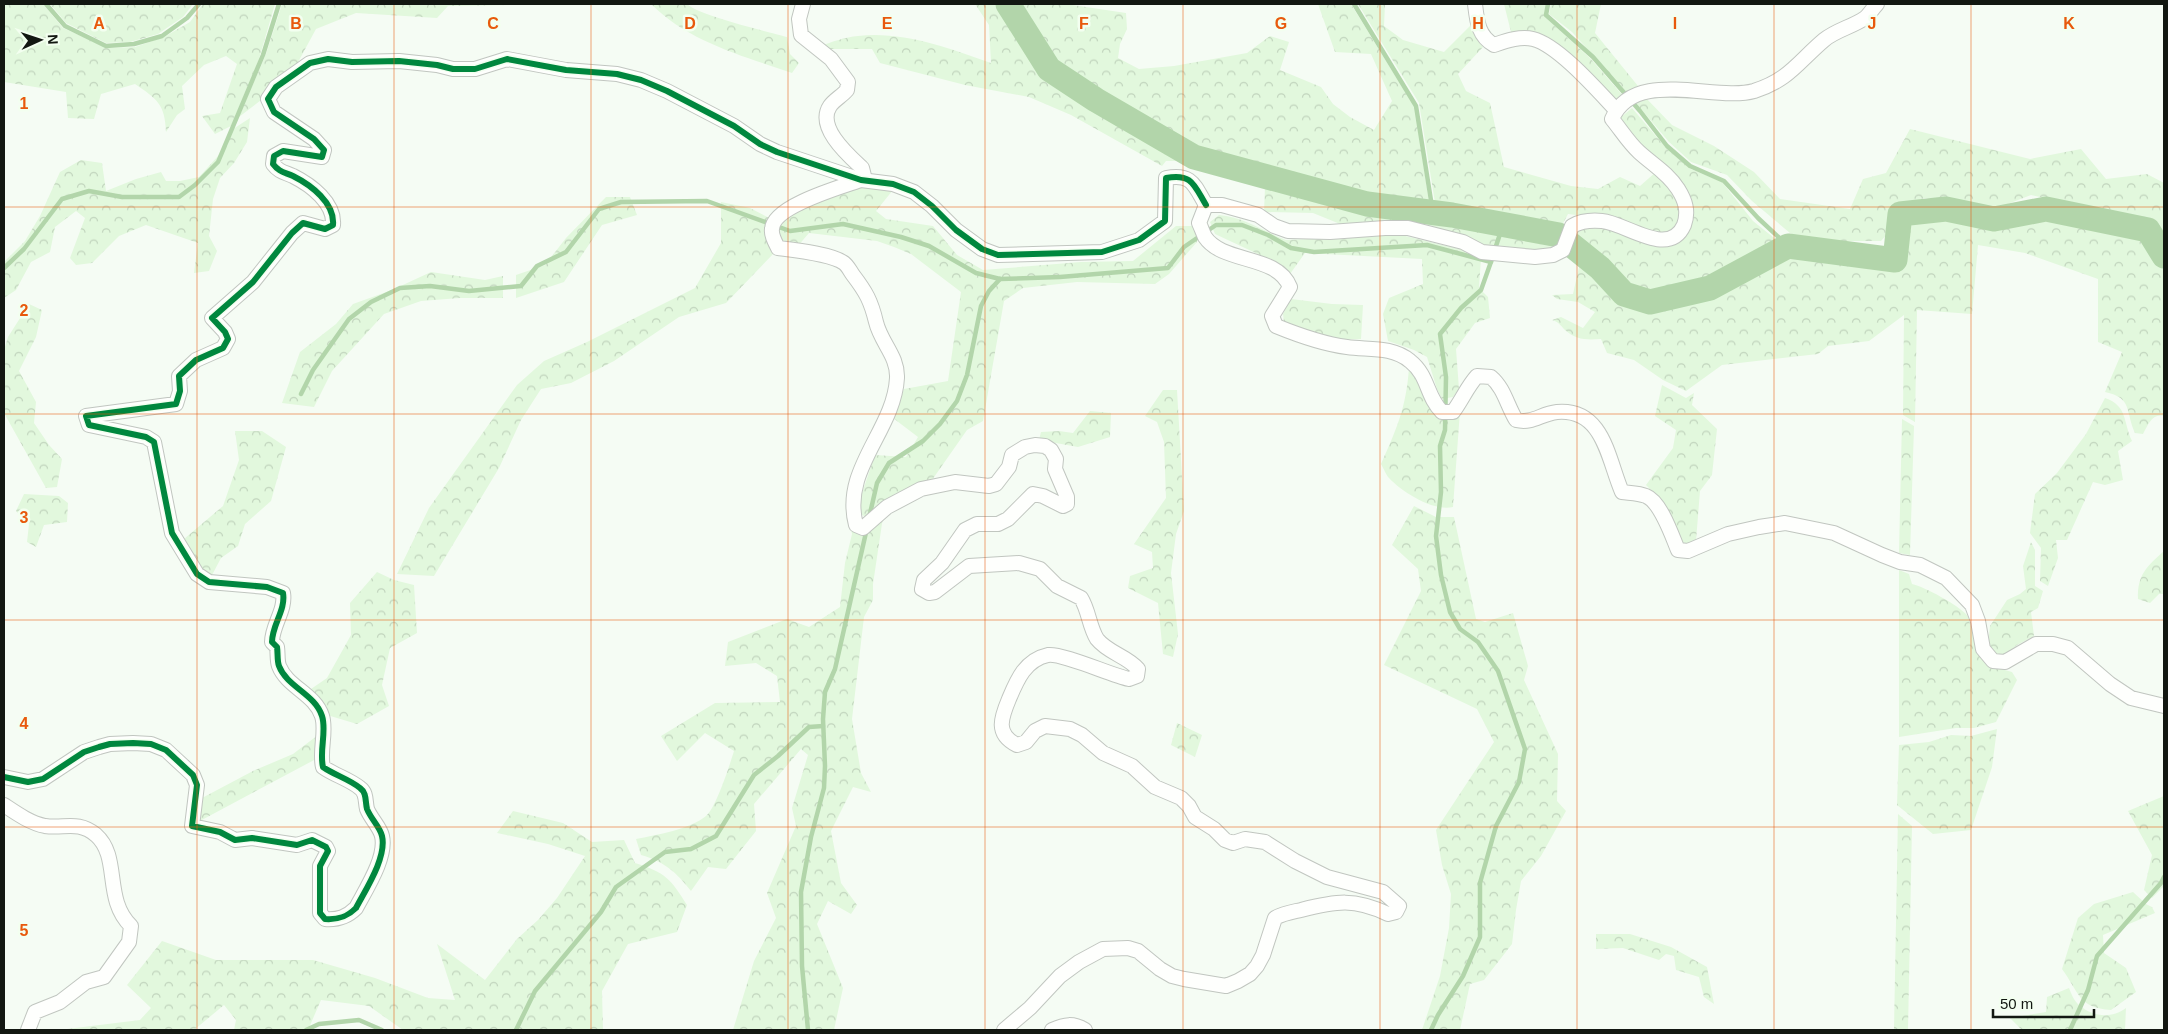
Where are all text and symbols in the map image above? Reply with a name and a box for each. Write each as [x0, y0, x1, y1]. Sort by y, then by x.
north arrow [15, 15, 65, 65]
text: A [93, 15, 105, 32]
text: B [290, 15, 302, 32]
text: C [487, 15, 499, 32]
text: D [684, 15, 696, 32]
text: E [882, 15, 893, 32]
text: F [1079, 15, 1089, 32]
text: G [1275, 15, 1287, 32]
text: H [1472, 15, 1484, 32]
text: I [1673, 15, 1677, 32]
text: J [1868, 15, 1876, 32]
text: K [2063, 15, 2075, 32]
text: N [45, 34, 61, 45]
text: 1 [20, 95, 29, 112]
text: 2 [20, 302, 29, 319]
text: 3 [20, 509, 29, 526]
text: 4 [20, 715, 29, 732]
text: 5 [20, 922, 29, 939]
scale bar [1993, 986, 2094, 1018]
text: 50 m [2000, 995, 2033, 1012]

